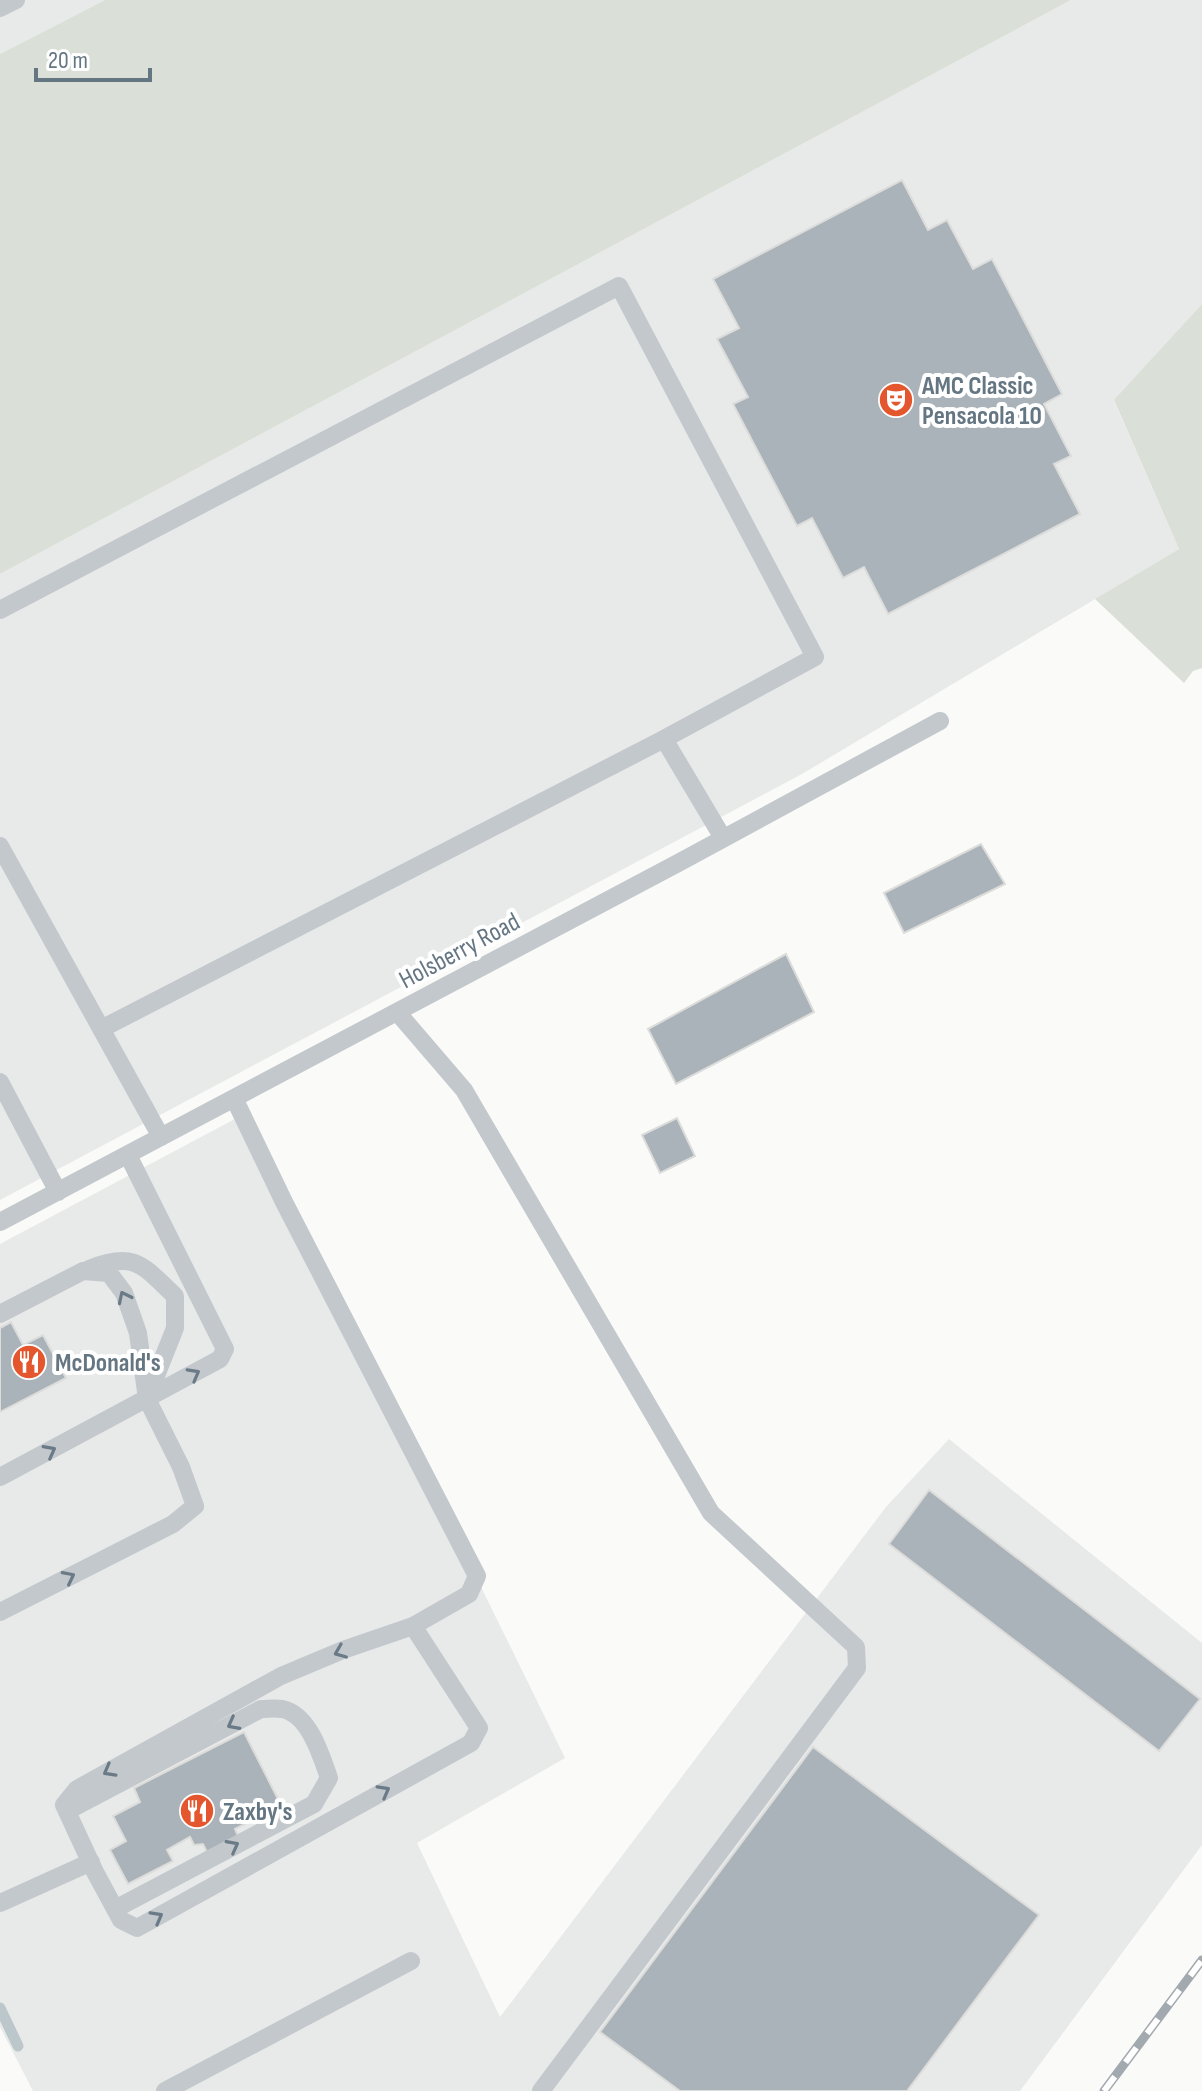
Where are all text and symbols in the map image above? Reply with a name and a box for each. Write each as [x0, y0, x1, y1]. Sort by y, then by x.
scale bar [36, 32, 150, 82]
text: 20 m [48, 46, 88, 75]
place label: AMC Classic Pensacola 10 [921, 371, 1042, 432]
theatre icon: AMC Classic Pensacola 10 [877, 381, 915, 419]
street label: Holsberry Road [394, 907, 525, 996]
one-way arrow [118, 1290, 134, 1305]
restaurant icon: McDonald's [10, 1343, 48, 1381]
place label: McDonald's [55, 1348, 161, 1379]
one-way arrow [185, 1368, 200, 1383]
one-way arrow [42, 1445, 57, 1460]
one-way arrow [61, 1571, 76, 1587]
one-way arrow [334, 1642, 348, 1659]
one-way arrow [227, 1715, 241, 1730]
one-way arrow [104, 1761, 118, 1777]
one-way arrow [375, 1785, 390, 1801]
restaurant icon: Zaxby's [178, 1792, 216, 1830]
place label: Zaxby's [223, 1797, 292, 1828]
one-way arrow [225, 1841, 240, 1856]
one-way arrow [148, 1911, 162, 1927]

